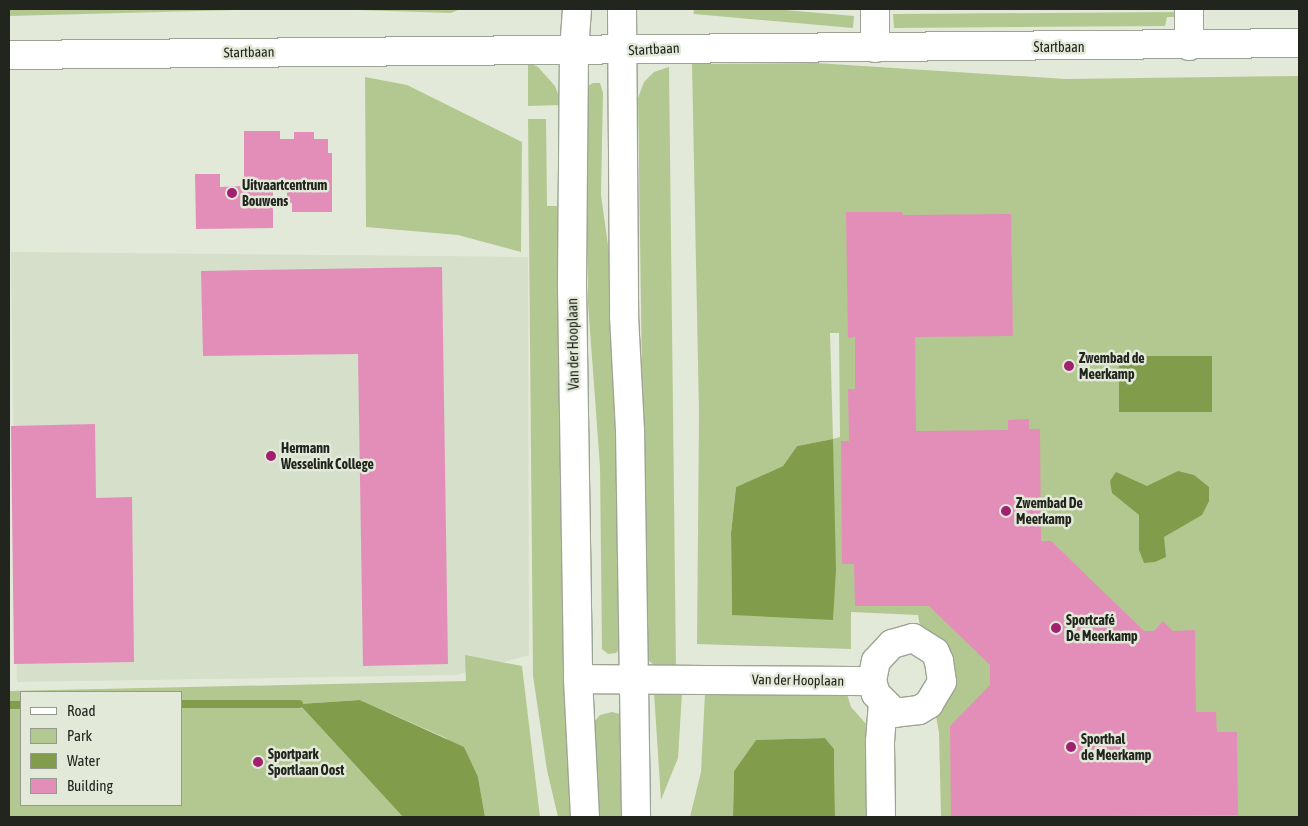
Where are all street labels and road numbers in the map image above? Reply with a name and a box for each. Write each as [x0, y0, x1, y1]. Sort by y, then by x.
street label: Startbaan [628, 39, 680, 59]
street label: Startbaan [1034, 39, 1084, 55]
street label: Startbaan [223, 43, 275, 61]
street label: Van der Hooplaan [564, 298, 582, 390]
street label: Van der Hooplaan [752, 671, 844, 689]

